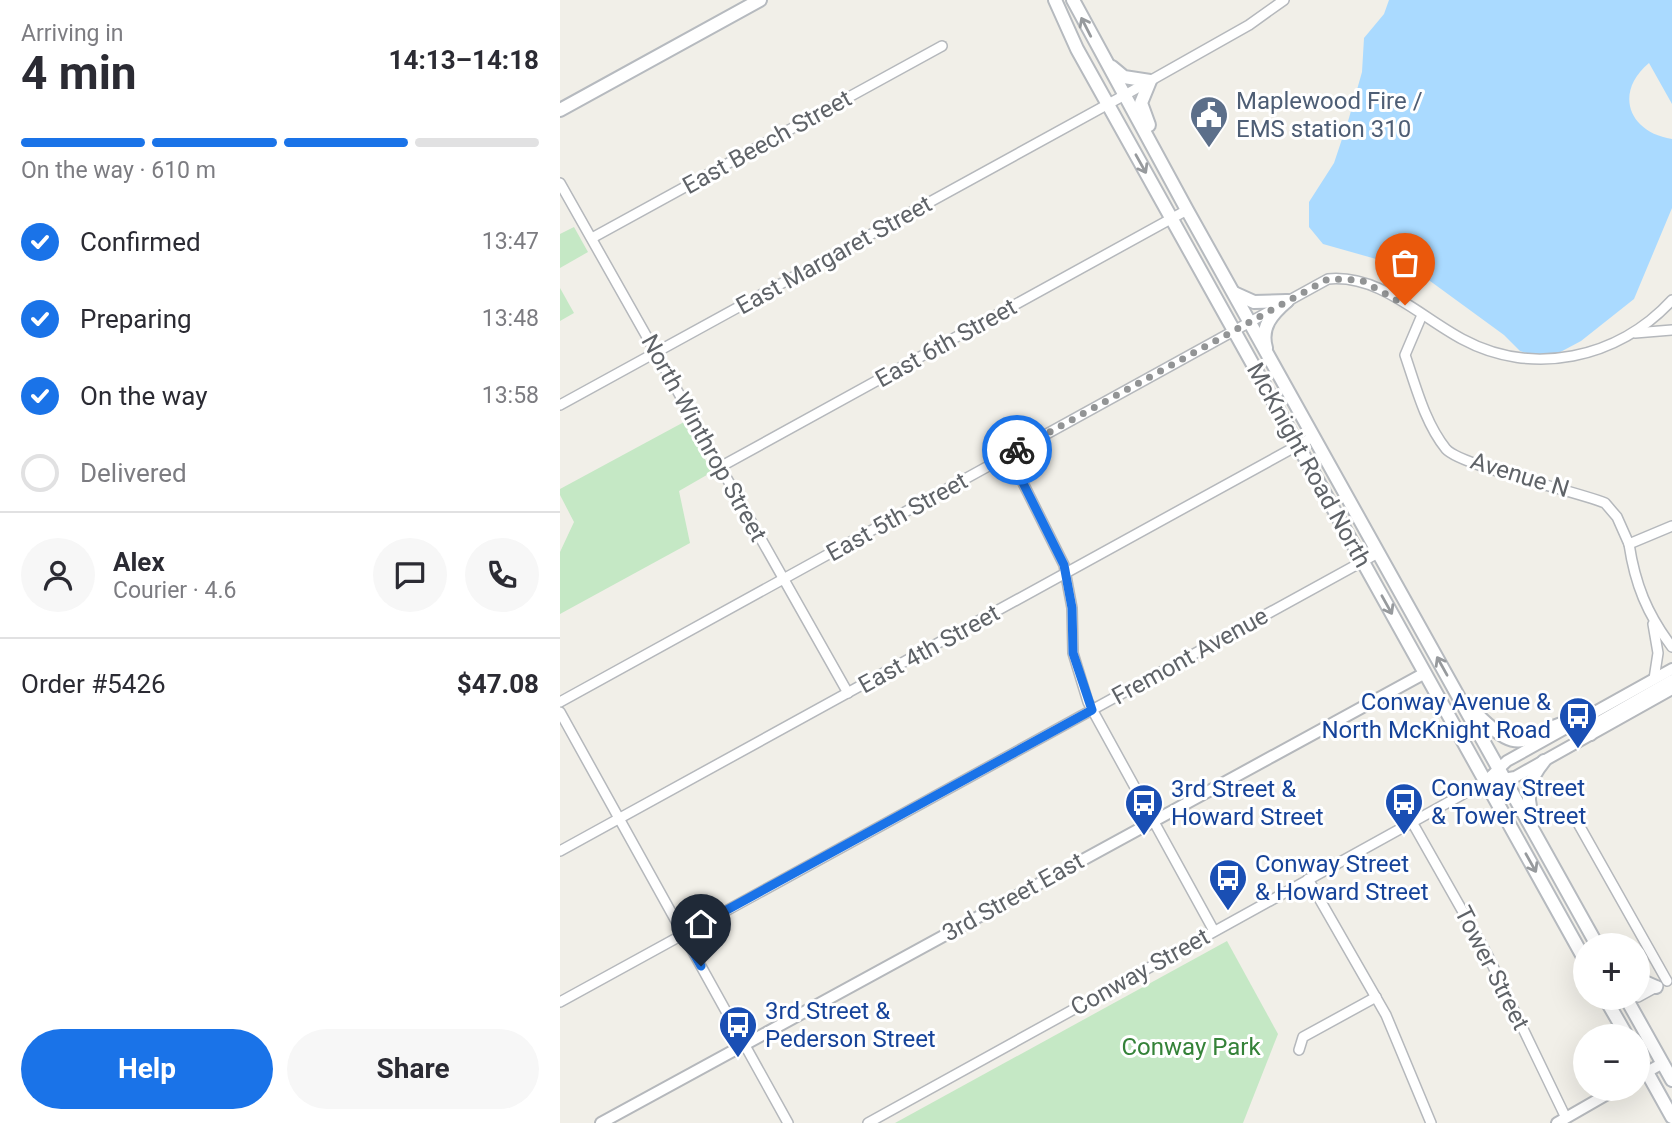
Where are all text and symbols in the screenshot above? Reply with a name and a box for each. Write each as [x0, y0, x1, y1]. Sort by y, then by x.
one-way arrow [1078, 17, 1092, 38]
text: Arriving in [21, 20, 124, 47]
text: 14:13–14:18 [389, 45, 539, 75]
text: 4 min [21, 46, 137, 100]
street label: East Beech Street [678, 84, 856, 200]
place label: Maplewood Fire / EMS station 310 [1236, 87, 1423, 143]
public building icon: Maplewood Fire / EMS station 310 [1188, 94, 1230, 149]
one-way arrow [1135, 153, 1148, 174]
text: On the way · 610 m [21, 157, 216, 184]
street label: East Margaret Street [731, 190, 937, 320]
icon: check [21, 223, 59, 261]
text: Confirmed [80, 227, 201, 257]
text: 13:47 [482, 228, 539, 255]
pin [1375, 233, 1435, 305]
icon: bag [1386, 244, 1424, 282]
street label: East 6th Street [871, 293, 1021, 393]
icon: check [21, 300, 59, 338]
text: Preparing [80, 304, 192, 334]
text: 13:48 [482, 305, 539, 332]
street label: North Winthrop Street [635, 330, 773, 547]
street label: McKnight Road North [1241, 358, 1377, 572]
icon: check [21, 377, 59, 415]
text: On the way [80, 381, 208, 411]
text: 13:58 [482, 382, 539, 409]
courier [982, 415, 1052, 485]
icon: bike [998, 431, 1036, 469]
street label: Avenue N [1467, 447, 1573, 503]
text: Delivered [80, 458, 187, 488]
street label: East 5th Street [822, 467, 972, 567]
button: person [21, 538, 95, 612]
button: chat [373, 538, 447, 612]
button: phone [465, 538, 539, 612]
text: Alex [113, 547, 165, 577]
text: Courier · 4.6 [113, 577, 236, 604]
one-way arrow [1380, 594, 1394, 614]
street label: East 4th Street [854, 599, 1004, 699]
street label: Fremont Avenue [1107, 602, 1273, 710]
one-way arrow [1435, 657, 1449, 677]
text: Order #5426 [21, 669, 166, 699]
text: $47.08 [457, 669, 539, 699]
place label: Conway Avenue & North McKnight Road [1321, 688, 1551, 744]
bus stop icon: Conway Avenue & North McKnight Road [1557, 695, 1599, 750]
place label: Conway Street & Tower Street [1431, 774, 1587, 830]
place label: 3rd Street & Howard Street [1171, 775, 1324, 831]
bus stop icon: Conway Street & Tower Street [1383, 781, 1425, 836]
bus stop icon: 3rd Street & Howard Street [1123, 782, 1165, 837]
street label: 3rd Street East [938, 847, 1089, 947]
place label: Conway Street & Howard Street [1255, 850, 1429, 906]
one-way arrow [1524, 853, 1538, 873]
bus stop icon: Conway Street & Howard Street [1207, 857, 1249, 912]
pin [671, 894, 731, 966]
street label: Tower Street [1449, 901, 1535, 1035]
icon: home [682, 905, 720, 943]
street label: Conway Street [1066, 922, 1214, 1022]
map controls [1573, 933, 1650, 1101]
button: + [1573, 933, 1650, 1010]
place label: 3rd Street & Pederson Street [765, 997, 936, 1053]
bus stop icon: 3rd Street & Pederson Street [717, 1004, 759, 1059]
button: − [1573, 1024, 1650, 1101]
button: Help [21, 1029, 273, 1109]
button: Share [287, 1029, 539, 1109]
park label: Conway Park [1121, 1033, 1261, 1061]

